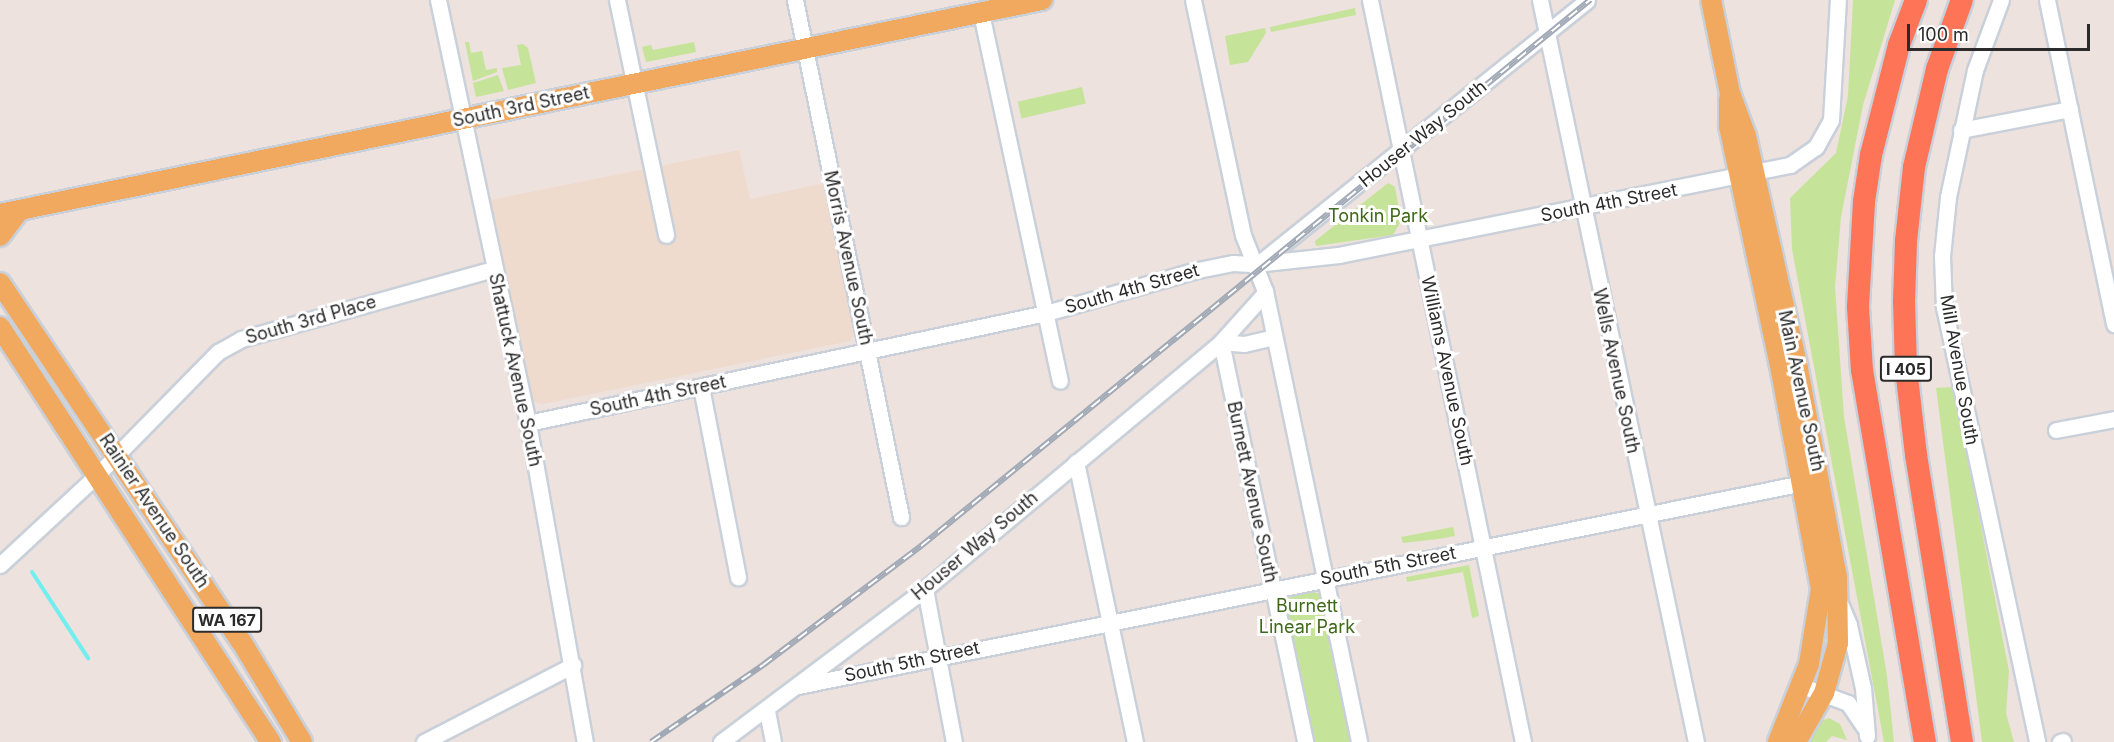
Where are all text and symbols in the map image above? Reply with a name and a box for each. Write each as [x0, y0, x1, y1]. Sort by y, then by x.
scale bar [1910, 12, 2093, 50]
text: 100 m [1918, 24, 1969, 45]
street label: Houser Way South [1355, 76, 1491, 192]
street label: South 3rd Street [451, 82, 591, 132]
street label: Morris Avenue South [819, 169, 877, 347]
street label: South 4th Street [1539, 179, 1679, 227]
park label: Tonkin Park [1328, 205, 1428, 227]
street label: South 4th Street [1062, 260, 1202, 318]
street label: Shattuck Avenue South [484, 271, 546, 469]
street label: Williams Avenue South [1416, 274, 1478, 468]
street label: Wells Avenue South [1588, 286, 1644, 456]
street label: South 3rd Place [243, 291, 379, 349]
street label: Mill Avenue South [1935, 293, 1983, 447]
street label: Main Avenue South [1773, 308, 1829, 474]
road number: I 405 [1879, 356, 1933, 382]
street label: South 4th Street [588, 371, 728, 421]
street label: Burnett Avenue South [1222, 399, 1282, 585]
street label: Rainier Avenue South [94, 430, 214, 592]
street label: Houser Way South [908, 487, 1042, 605]
street label: South 5th Street [1318, 542, 1458, 590]
park label: Burnett Linear Park [1259, 596, 1355, 638]
road number: WA 167 [191, 607, 263, 633]
street label: South 5th Street [842, 637, 982, 687]

